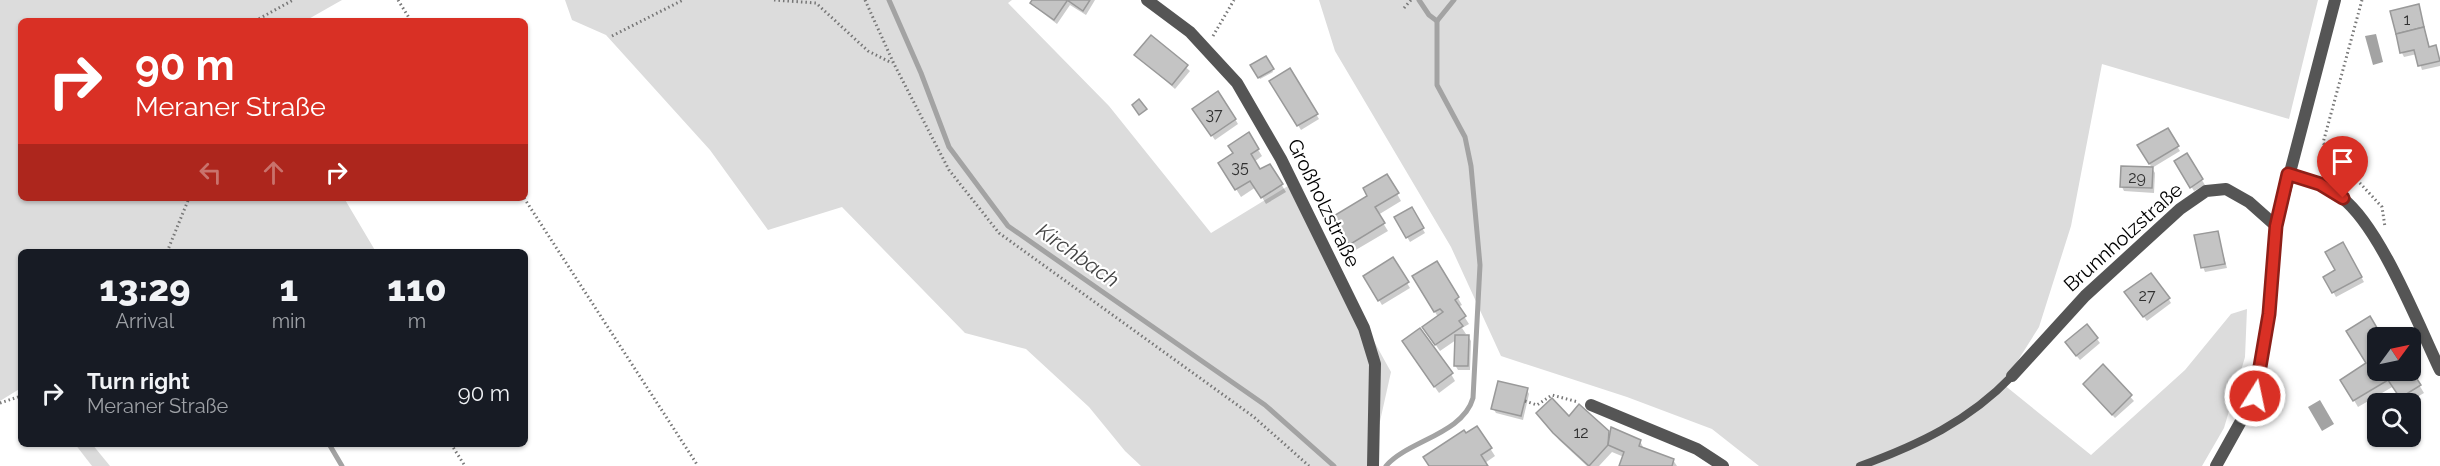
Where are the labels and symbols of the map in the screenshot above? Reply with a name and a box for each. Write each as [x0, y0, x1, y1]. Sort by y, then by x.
house number: 1 [2404, 10, 2411, 29]
house number: 37 [1205, 105, 1223, 124]
street label: Großholzstraße [1283, 135, 1366, 271]
pin [2317, 136, 2368, 198]
house number: 35 [1231, 158, 1249, 177]
house number: 29 [2128, 168, 2146, 187]
street label: Brunnholzstraße [2059, 177, 2187, 297]
water label: Kirchbach [1032, 218, 1124, 292]
house number: 27 [2139, 286, 2156, 305]
north arrow [2367, 327, 2421, 381]
position arrow [2223, 364, 2287, 428]
house number: 12 [1573, 423, 1589, 442]

